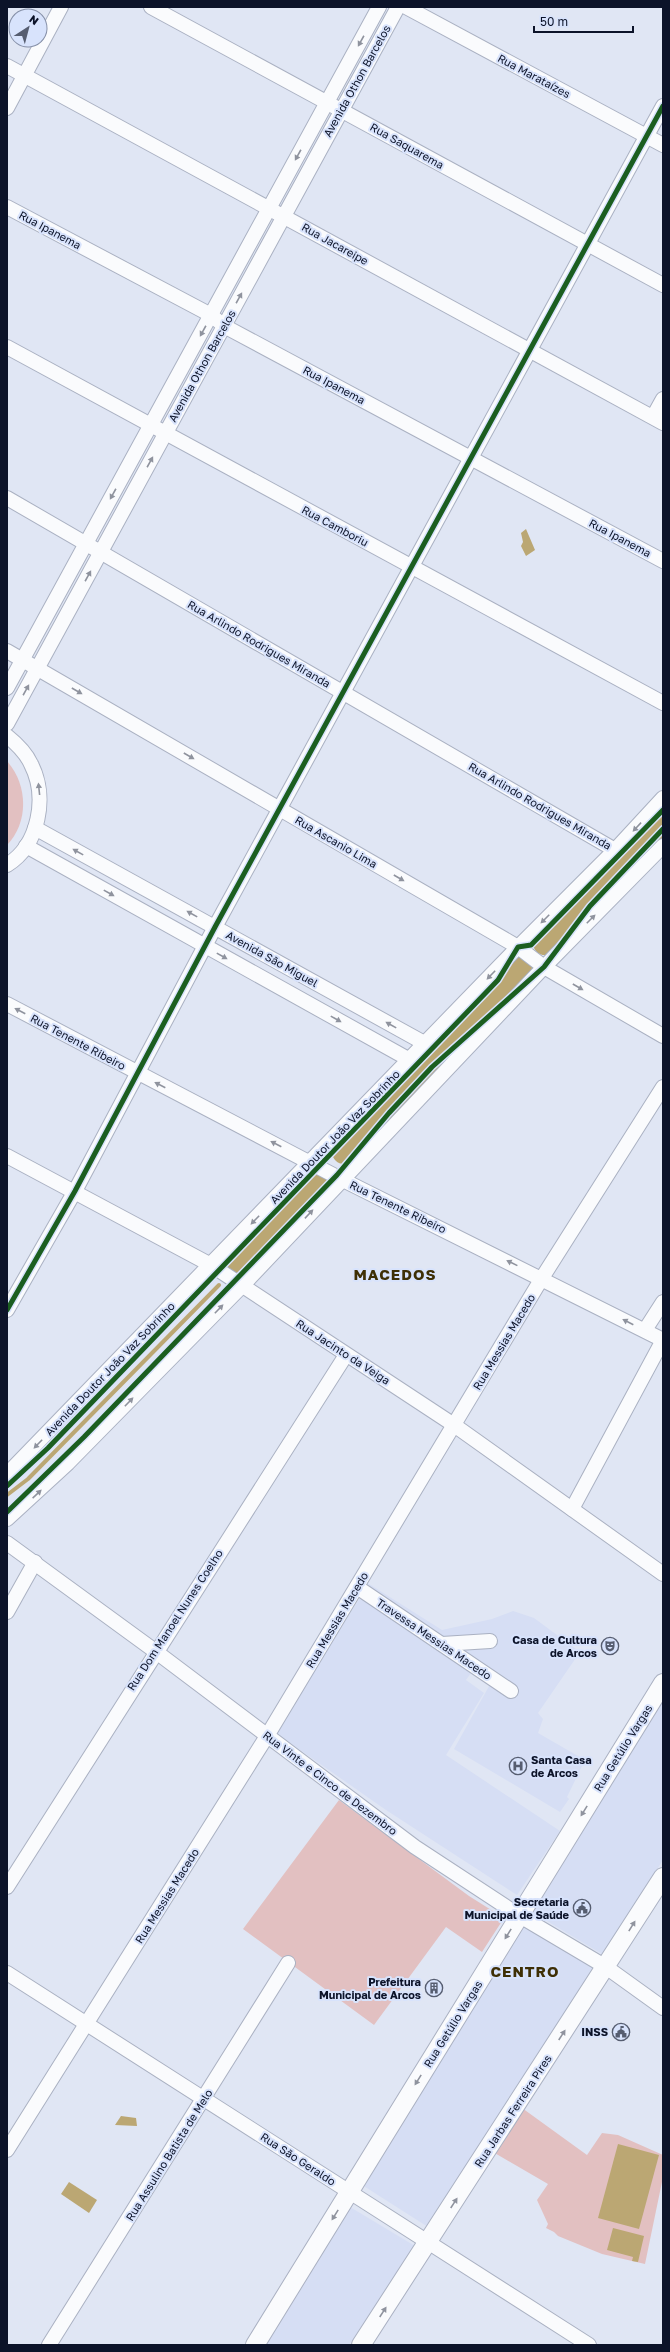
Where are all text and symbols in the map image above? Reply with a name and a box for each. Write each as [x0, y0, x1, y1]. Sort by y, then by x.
north arrow [8, 8, 48, 48]
scale bar [534, 8, 633, 34]
text: N [27, 12, 41, 27]
text: 50 m [540, 14, 568, 29]
street label: Avenida Othon Barcelos [320, 22, 393, 139]
one-way arrow [357, 35, 364, 47]
street label: Rua Marataízes [496, 51, 573, 100]
street label: Rua Saquarema [368, 120, 446, 171]
one-way arrow [295, 149, 302, 161]
street label: Rua Ipanema [17, 208, 83, 251]
street label: Rua Jacareipe [300, 220, 371, 267]
one-way arrow [236, 292, 242, 304]
street label: Avenida Othon Barcelos [165, 307, 238, 424]
one-way arrow [199, 325, 206, 337]
street label: Rua Ipanema [301, 363, 367, 406]
one-way arrow [147, 456, 154, 467]
one-way arrow [110, 488, 116, 500]
street label: Rua Camboriu [300, 503, 371, 549]
street label: Rua Ipanema [587, 516, 653, 559]
one-way arrow [85, 570, 91, 582]
street label: Rua Arlindo Rodrigues Miranda [186, 597, 333, 690]
one-way arrow [22, 684, 29, 696]
one-way arrow [71, 688, 83, 695]
one-way arrow [184, 753, 195, 760]
street label: Rua Arlindo Rodrigues Miranda [467, 759, 614, 852]
one-way arrow [35, 783, 42, 796]
street label: Rua Ascanio Lima [293, 813, 380, 870]
one-way arrow [632, 822, 641, 832]
one-way arrow [72, 848, 84, 855]
one-way arrow [393, 874, 405, 881]
one-way arrow [103, 889, 115, 896]
one-way arrow [186, 911, 198, 918]
one-way arrow [586, 914, 596, 924]
one-way arrow [540, 915, 550, 924]
street label: Avenida São Miguel [224, 928, 321, 989]
one-way arrow [216, 952, 228, 959]
one-way arrow [486, 970, 496, 980]
one-way arrow [572, 983, 584, 990]
one-way arrow [14, 1008, 26, 1014]
street label: Rua Tenente Ribeiro [29, 1011, 128, 1072]
one-way arrow [330, 1016, 342, 1022]
one-way arrow [386, 1022, 397, 1028]
street label: Avenida Doutor João Vaz Sobrinho [267, 1067, 402, 1206]
one-way arrow [154, 1082, 166, 1088]
one-way arrow [270, 1141, 281, 1147]
street label: Rua Tenente Ribeiro [348, 1178, 449, 1236]
one-way arrow [304, 1209, 313, 1219]
one-way arrow [250, 1215, 260, 1225]
one-way arrow [507, 1260, 518, 1266]
district label: MACEDOS [353, 1265, 437, 1283]
street label: Rua Messias Macedo [470, 1291, 538, 1392]
street label: Avenida Doutor João Vaz Sobrinho [42, 1299, 177, 1438]
one-way arrow [214, 1304, 224, 1314]
street label: Rua Jacinto da Veiga [294, 1316, 393, 1387]
one-way arrow [623, 1319, 634, 1325]
one-way arrow [124, 1397, 133, 1407]
one-way arrow [33, 1439, 43, 1449]
one-way arrow [32, 1490, 41, 1499]
street label: Rua Dom Manoel Nunes Coelho [124, 1546, 225, 1693]
street label: Rua Messias Macedo [303, 1569, 371, 1670]
street label: Travessa Messias Macedo [374, 1595, 494, 1682]
place label: Casa de Cultura de Arcos [512, 1633, 597, 1659]
theatre icon: Casa de Cultura de Arcos [600, 1636, 620, 1656]
street label: Rua Getúlio Vargas [591, 1702, 655, 1794]
street label: Rua Vinte e Cinco de Dezembro [261, 1728, 400, 1837]
place label: Santa Casa de Arcos [531, 1753, 592, 1779]
hospital icon: Santa Casa de Arcos [508, 1756, 528, 1776]
one-way arrow [580, 1806, 588, 1816]
street label: Rua Messias Macedo [132, 1846, 201, 1946]
place label: Secretaria Municipal de Saúde [465, 1895, 570, 1921]
public building icon: Secretaria Municipal de Saúde [572, 1898, 592, 1918]
one-way arrow [628, 1921, 636, 1931]
one-way arrow [505, 1928, 512, 1940]
district label: CENTRO [490, 1962, 560, 1980]
place label: Prefeitura Municipal de Arcos [319, 1975, 421, 2001]
street label: Rua Getúlio Vargas [421, 1978, 485, 2070]
building icon: Prefeitura Municipal de Arcos [424, 1978, 444, 1998]
public building icon: INSS [611, 2022, 631, 2042]
place label: INSS [581, 2025, 608, 2038]
one-way arrow [558, 2030, 566, 2040]
street label: Rua Jarbas Ferreira Pires [471, 2052, 554, 2169]
one-way arrow [414, 2075, 422, 2085]
street label: Rua Assulino Batista de Melo [123, 2086, 215, 2223]
street label: Rua São Geraldo [258, 2129, 339, 2188]
one-way arrow [450, 2197, 457, 2209]
one-way arrow [332, 2209, 339, 2221]
one-way arrow [379, 2307, 387, 2317]

